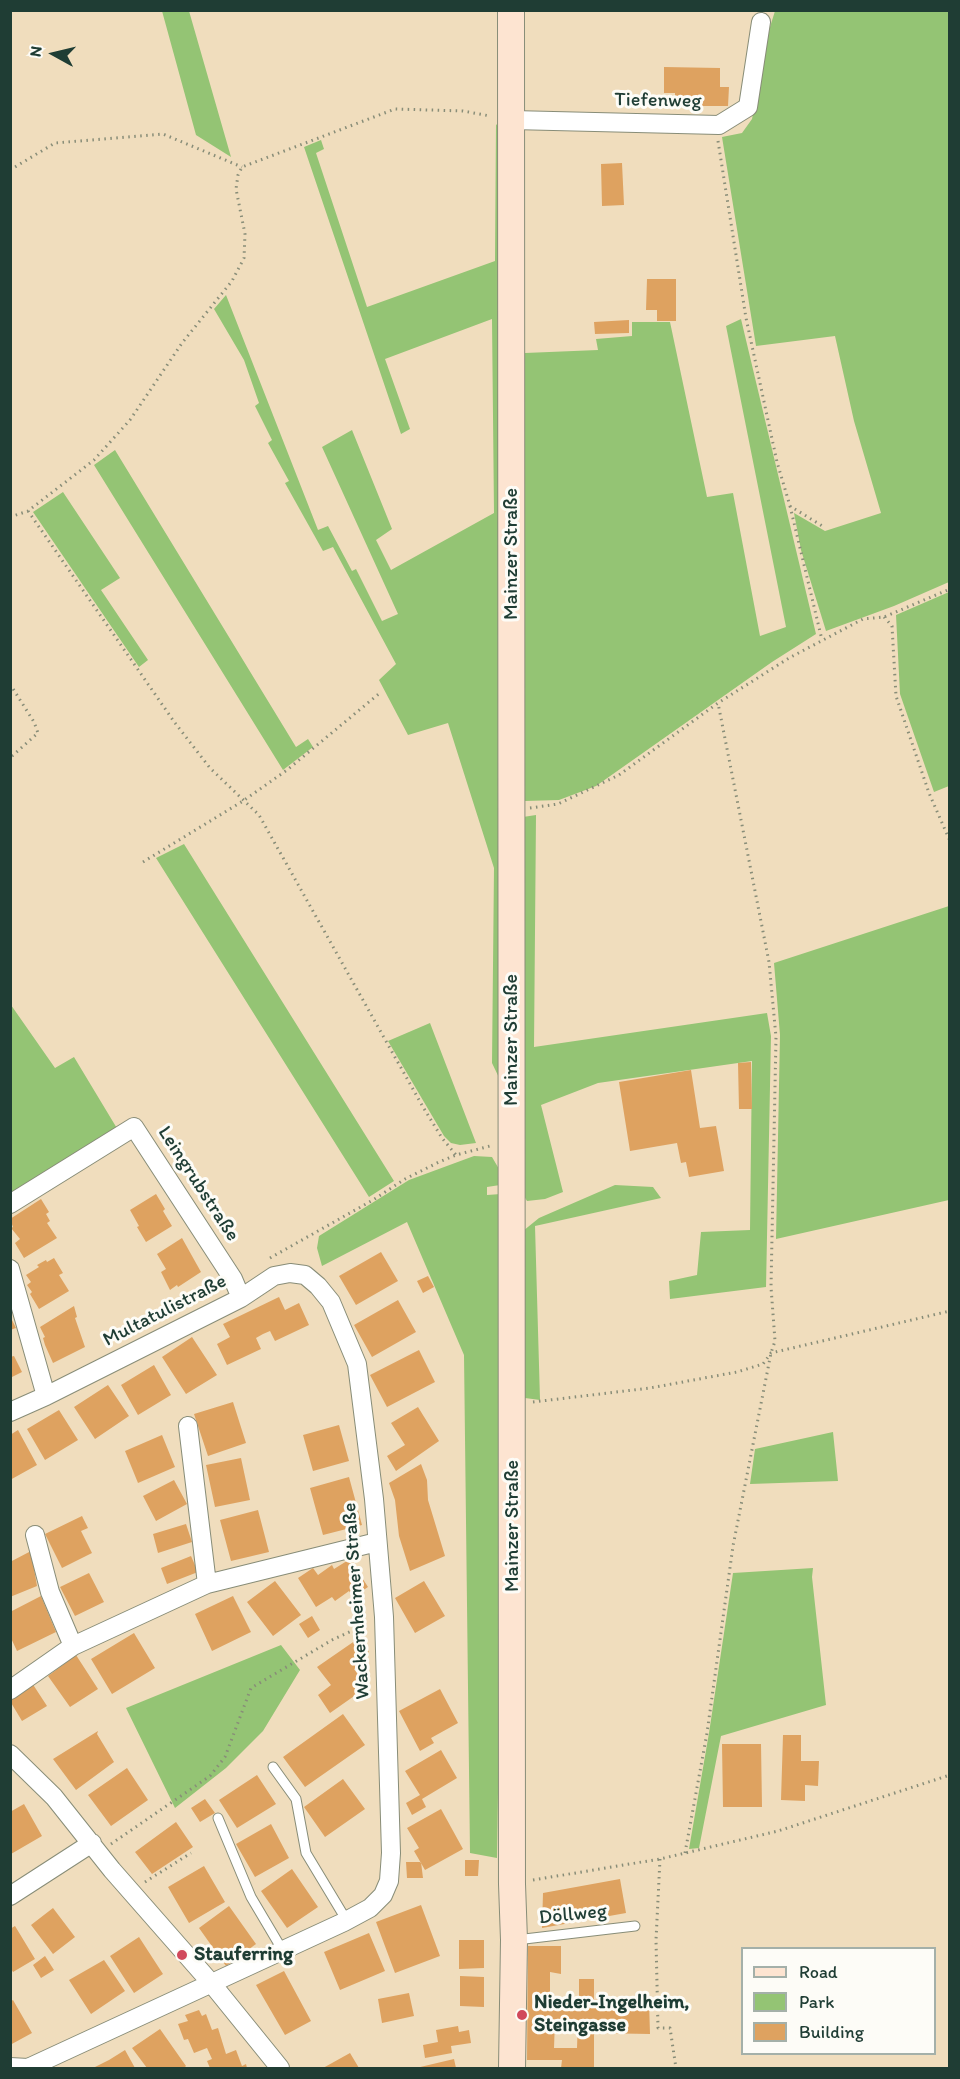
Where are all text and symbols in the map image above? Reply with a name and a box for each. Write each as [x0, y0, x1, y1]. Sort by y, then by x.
north arrow [24, 24, 84, 84]
text: N [26, 45, 46, 58]
street label: Tiefenweg [614, 88, 702, 114]
street label: Mainzer Straße [500, 488, 524, 620]
street label: Mainzer Straße [500, 974, 524, 1106]
street label: Leingrubstraße [152, 1122, 244, 1246]
street label: Multatulistraße [99, 1270, 231, 1352]
street label: Mainzer Straße [501, 1460, 525, 1592]
street label: Wackernheimer Straße [338, 1502, 376, 1700]
street label: Döllweg [538, 1900, 608, 1930]
place label: Stauferring [194, 1943, 293, 1967]
legend [741, 1947, 936, 2055]
marker: Stauferring [175, 1948, 189, 1962]
text: Road [799, 1961, 838, 1983]
place label: Nieder-Ingelheim, Steingasse [534, 1991, 689, 2038]
text: Park [799, 1991, 834, 2013]
marker: Nieder-Ingelheim, Steingasse [515, 2008, 529, 2022]
text: Building [799, 2021, 864, 2043]

